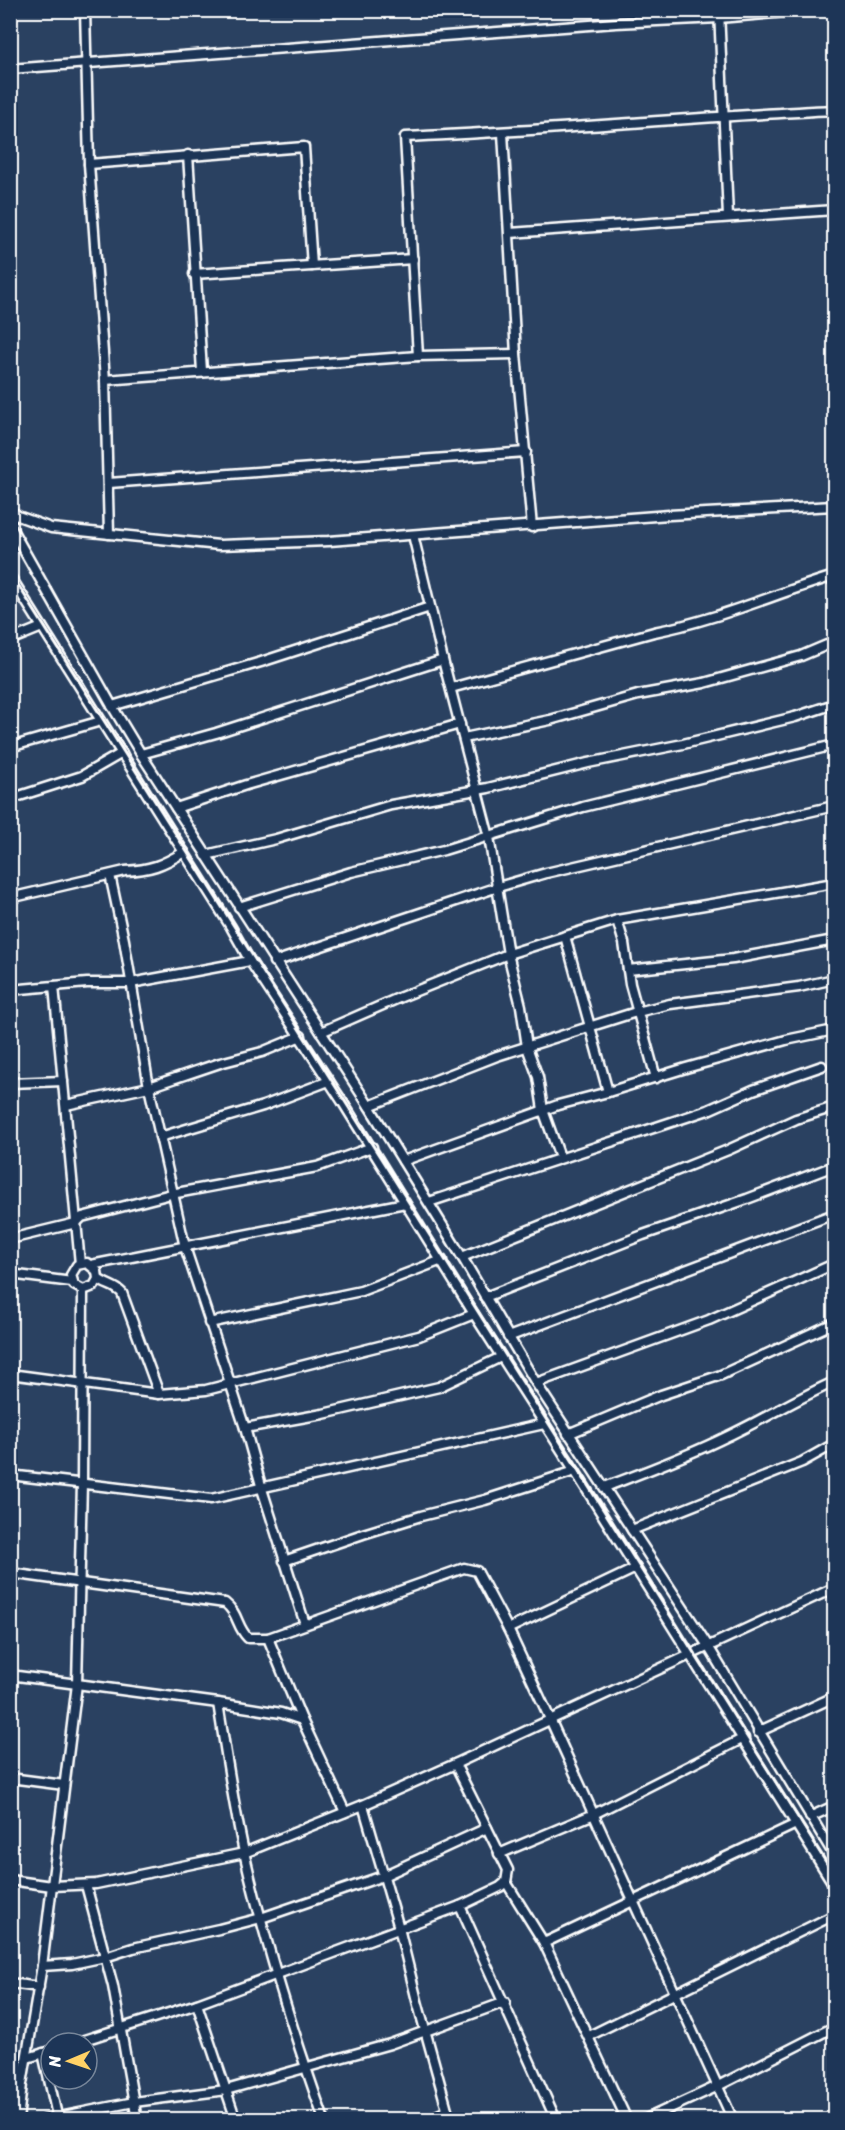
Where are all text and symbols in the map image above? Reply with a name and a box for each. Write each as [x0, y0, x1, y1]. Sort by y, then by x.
north arrow [39, 2031, 99, 2091]
text: N [40, 2055, 69, 2069]

